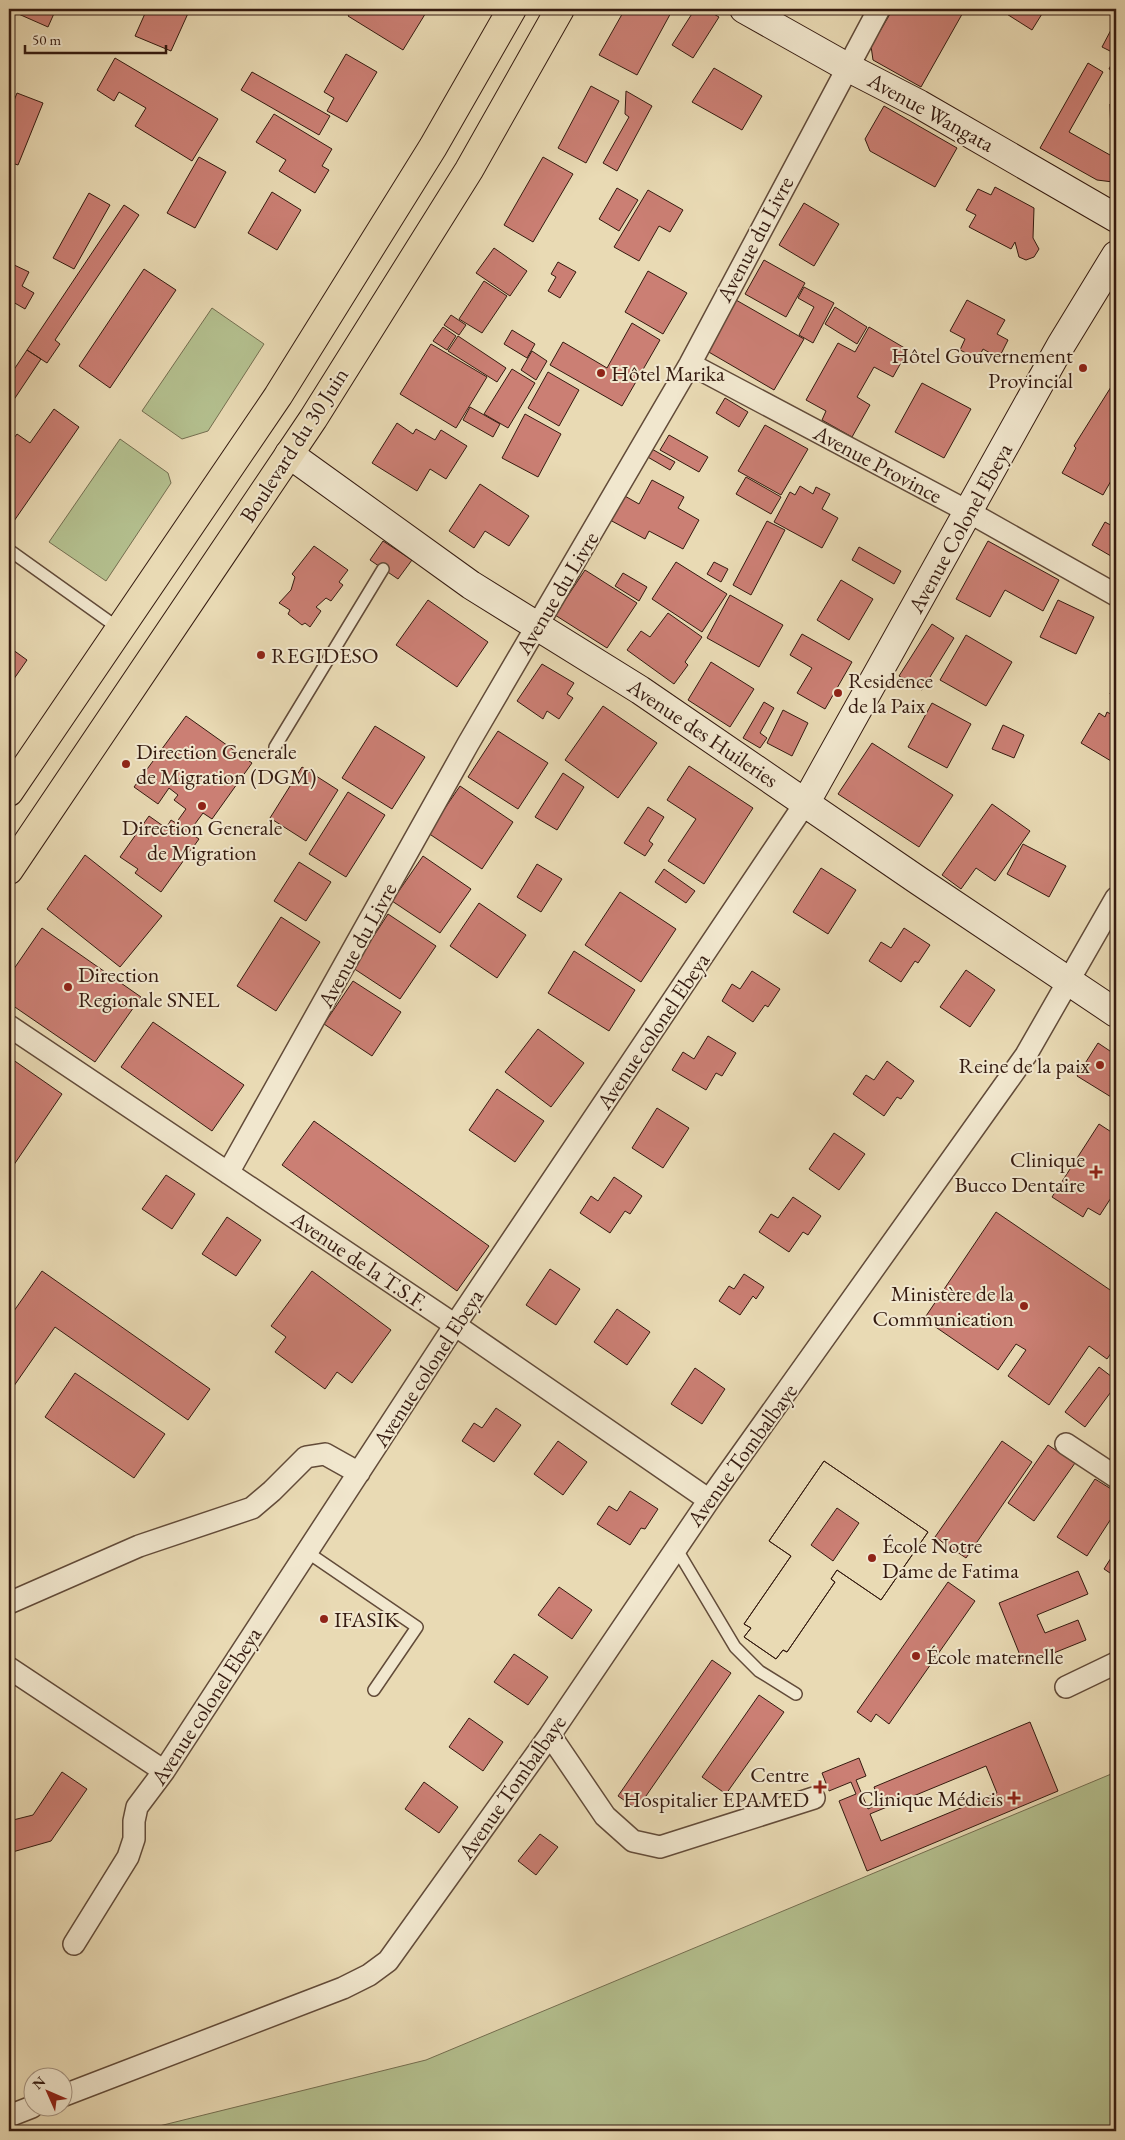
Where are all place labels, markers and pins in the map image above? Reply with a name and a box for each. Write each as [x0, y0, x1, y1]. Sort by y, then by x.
place label: Hôtel Gouvernement Provincial [891, 341, 1073, 395]
place label: Hôtel Marika [611, 359, 725, 388]
marker: Hôtel Gouvernement Provincial [1077, 362, 1089, 374]
marker: Hôtel Marika [595, 367, 607, 379]
place label: REGIDESO [271, 641, 379, 670]
marker: REGIDESO [255, 649, 267, 661]
place label: Residence de la Paix [848, 666, 934, 720]
marker: Residence de la Paix [832, 687, 844, 699]
place label: Direction Generale de Migration (DGM) [136, 737, 317, 791]
marker: Direction Generale de Migration (DGM) [120, 758, 132, 770]
marker: Direction Generale de Migration [196, 800, 208, 812]
place label: Direction Generale de Migration [122, 813, 283, 867]
place label: Direction Regionale SNEL [78, 960, 220, 1014]
marker: Direction Regionale SNEL [62, 981, 74, 993]
place label: Reine de la paix [959, 1051, 1091, 1080]
marker: Reine de la paix [1094, 1059, 1106, 1071]
place label: Clinique Bucco Dentaire [954, 1145, 1085, 1199]
marker: Clinique Bucco Dentaire [1089, 1165, 1103, 1179]
place label: Ministère de la Communication [872, 1279, 1014, 1333]
marker: Ministère de la Communication [1018, 1300, 1030, 1312]
place label: École Notre Dame de Fatima [882, 1531, 1019, 1585]
marker: École Notre Dame de Fatima [866, 1552, 878, 1564]
place label: IFASIK [334, 1605, 400, 1634]
marker: IFASIK [318, 1613, 330, 1625]
place label: École maternelle [926, 1642, 1064, 1671]
marker: École maternelle [910, 1650, 922, 1662]
place label: Centre Hospitalier EPAMED [623, 1760, 809, 1814]
marker: Centre Hospitalier EPAMED [813, 1780, 827, 1794]
place label: Clinique Médicis [858, 1784, 1003, 1813]
marker: Clinique Médicis [1007, 1791, 1021, 1805]

